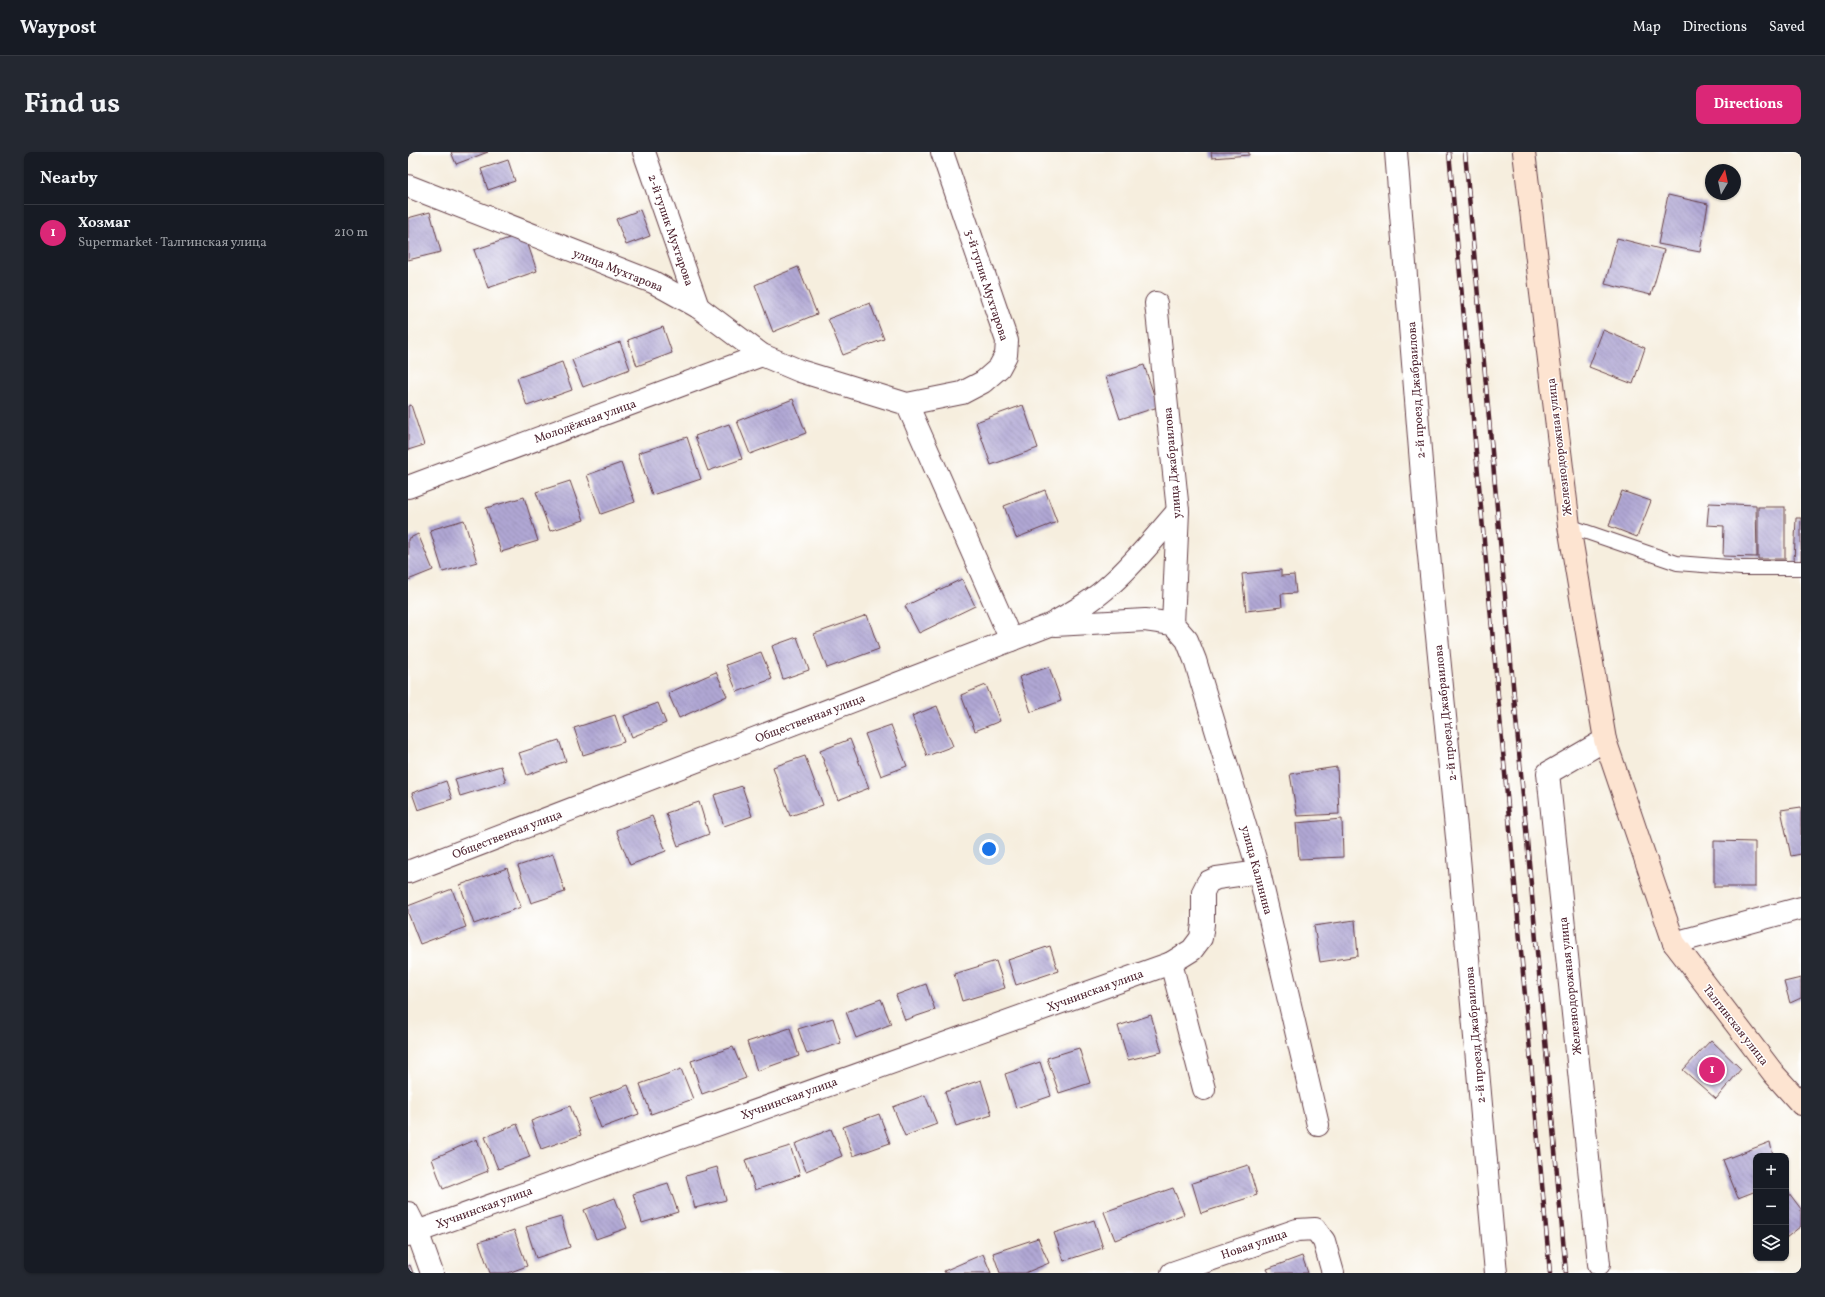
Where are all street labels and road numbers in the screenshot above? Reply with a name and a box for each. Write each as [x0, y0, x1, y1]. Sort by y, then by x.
street label: 2-й тупик Мухтарова [643, 173, 697, 288]
street label: 3-й тупик Мухтарова [960, 227, 1012, 343]
street label: улица Мухтарова [570, 246, 665, 296]
street label: 2-й проезд Джабраилова [1404, 321, 1430, 459]
street label: Железнодорожная улица [1544, 377, 1576, 517]
street label: Молодёжная улица [532, 396, 638, 448]
street label: улица Джабраилова [1160, 407, 1186, 519]
street label: 2-й проезд Джабраилова [1431, 644, 1461, 782]
street label: Общественная улица [753, 691, 868, 747]
street label: Общественная улица [450, 807, 565, 863]
street label: улица Калинина [1236, 824, 1276, 917]
street label: Железнодорожная улица [1556, 916, 1586, 1056]
street label: Хучнинская улица [1045, 966, 1146, 1016]
street label: 2-й проезд Джабраилова [1462, 966, 1490, 1104]
street label: Талгинская улица [1699, 982, 1772, 1069]
street label: Хучнинская улица [739, 1074, 840, 1124]
street label: Хучнинская улица [434, 1183, 535, 1233]
street label: Новая улица [1219, 1226, 1290, 1264]

